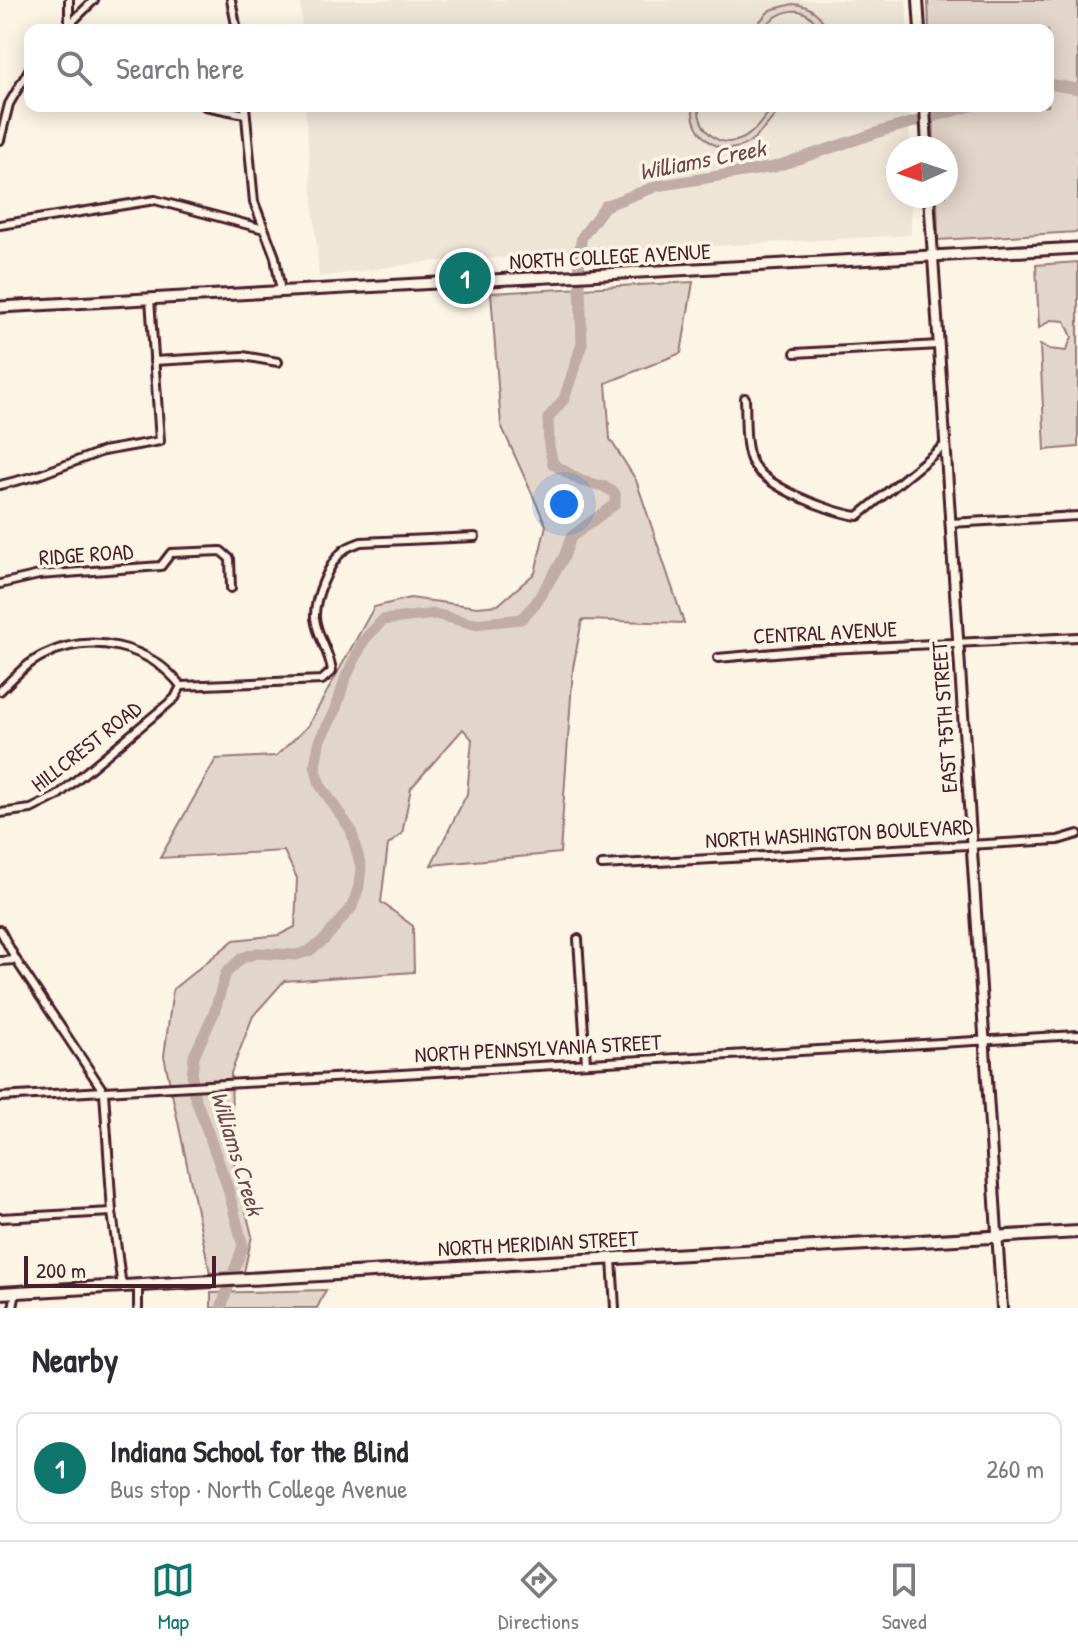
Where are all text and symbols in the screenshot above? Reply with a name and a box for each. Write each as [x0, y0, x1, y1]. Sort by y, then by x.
search box [24, 24, 1054, 112]
icon: search [52, 46, 96, 90]
text: Search here [116, 48, 244, 88]
water label: Williams Creek [636, 131, 770, 187]
north arrow [886, 136, 958, 208]
street label: NORTH COLLEGE AVENUE [509, 236, 712, 276]
pin: 1 [439, 248, 491, 308]
your location [544, 484, 584, 524]
street label: RIDGE ROAD [38, 536, 135, 572]
street label: CENTRAL AVENUE [752, 613, 898, 651]
street label: EAST 75TH STREET [924, 639, 964, 794]
street label: HILLCREST ROAD [25, 693, 148, 799]
street label: NORTH WASHINGTON BOULEVARD [704, 811, 974, 855]
street label: NORTH PENNSYLVANIA STREET [414, 1027, 663, 1069]
water label: Williams Creek [204, 1087, 273, 1221]
street label: NORTH MERIDIAN STREET [437, 1223, 640, 1263]
scale bar [24, 1252, 216, 1288]
text: 200 m [36, 1255, 86, 1285]
text: Nearby [32, 1337, 118, 1383]
text: Indiana School for the Blind [110, 1431, 408, 1471]
text: 1 [55, 1451, 65, 1486]
text: 260 m [986, 1451, 1044, 1486]
text: Bus stop · North College Avenue [110, 1471, 408, 1506]
tab: Map [151, 1558, 195, 1636]
tab: Directions [498, 1558, 579, 1636]
tab: Saved [882, 1558, 927, 1636]

